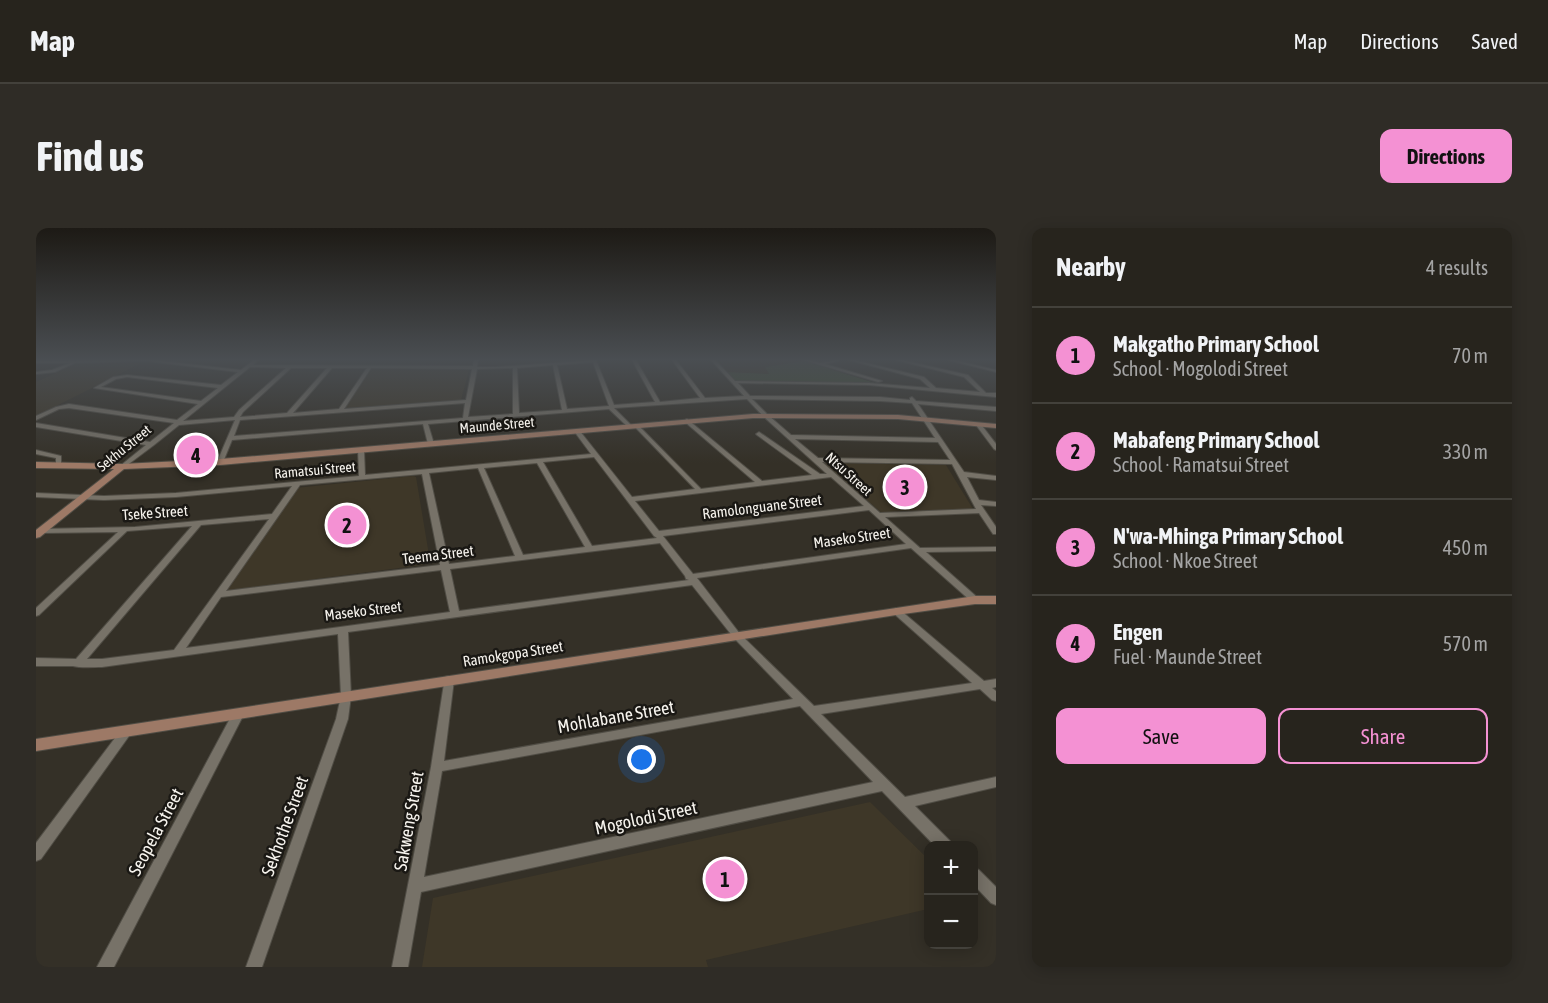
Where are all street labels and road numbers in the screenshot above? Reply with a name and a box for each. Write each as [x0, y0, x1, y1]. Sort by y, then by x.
street label: Maunde Street [459, 414, 535, 436]
street label: Sekhu Street [94, 421, 154, 475]
street label: Ntsu Street [823, 449, 875, 499]
street label: Ramatsui Street [274, 458, 356, 482]
street label: Ramolonguane Street [701, 491, 823, 522]
street label: Tseke Street [122, 502, 188, 523]
street label: Maseko Street [812, 524, 891, 551]
street label: Teema Street [401, 542, 475, 567]
street label: Maseko Street [323, 597, 402, 624]
street label: Ramokgopa Street [462, 637, 564, 670]
street label: Mohlabane Street [556, 696, 676, 737]
street label: Sakweng Street [389, 769, 428, 872]
street label: Sekhothe Street [257, 773, 312, 879]
street label: Seopela Street [124, 784, 187, 879]
street label: Mogolodi Street [593, 796, 699, 839]

